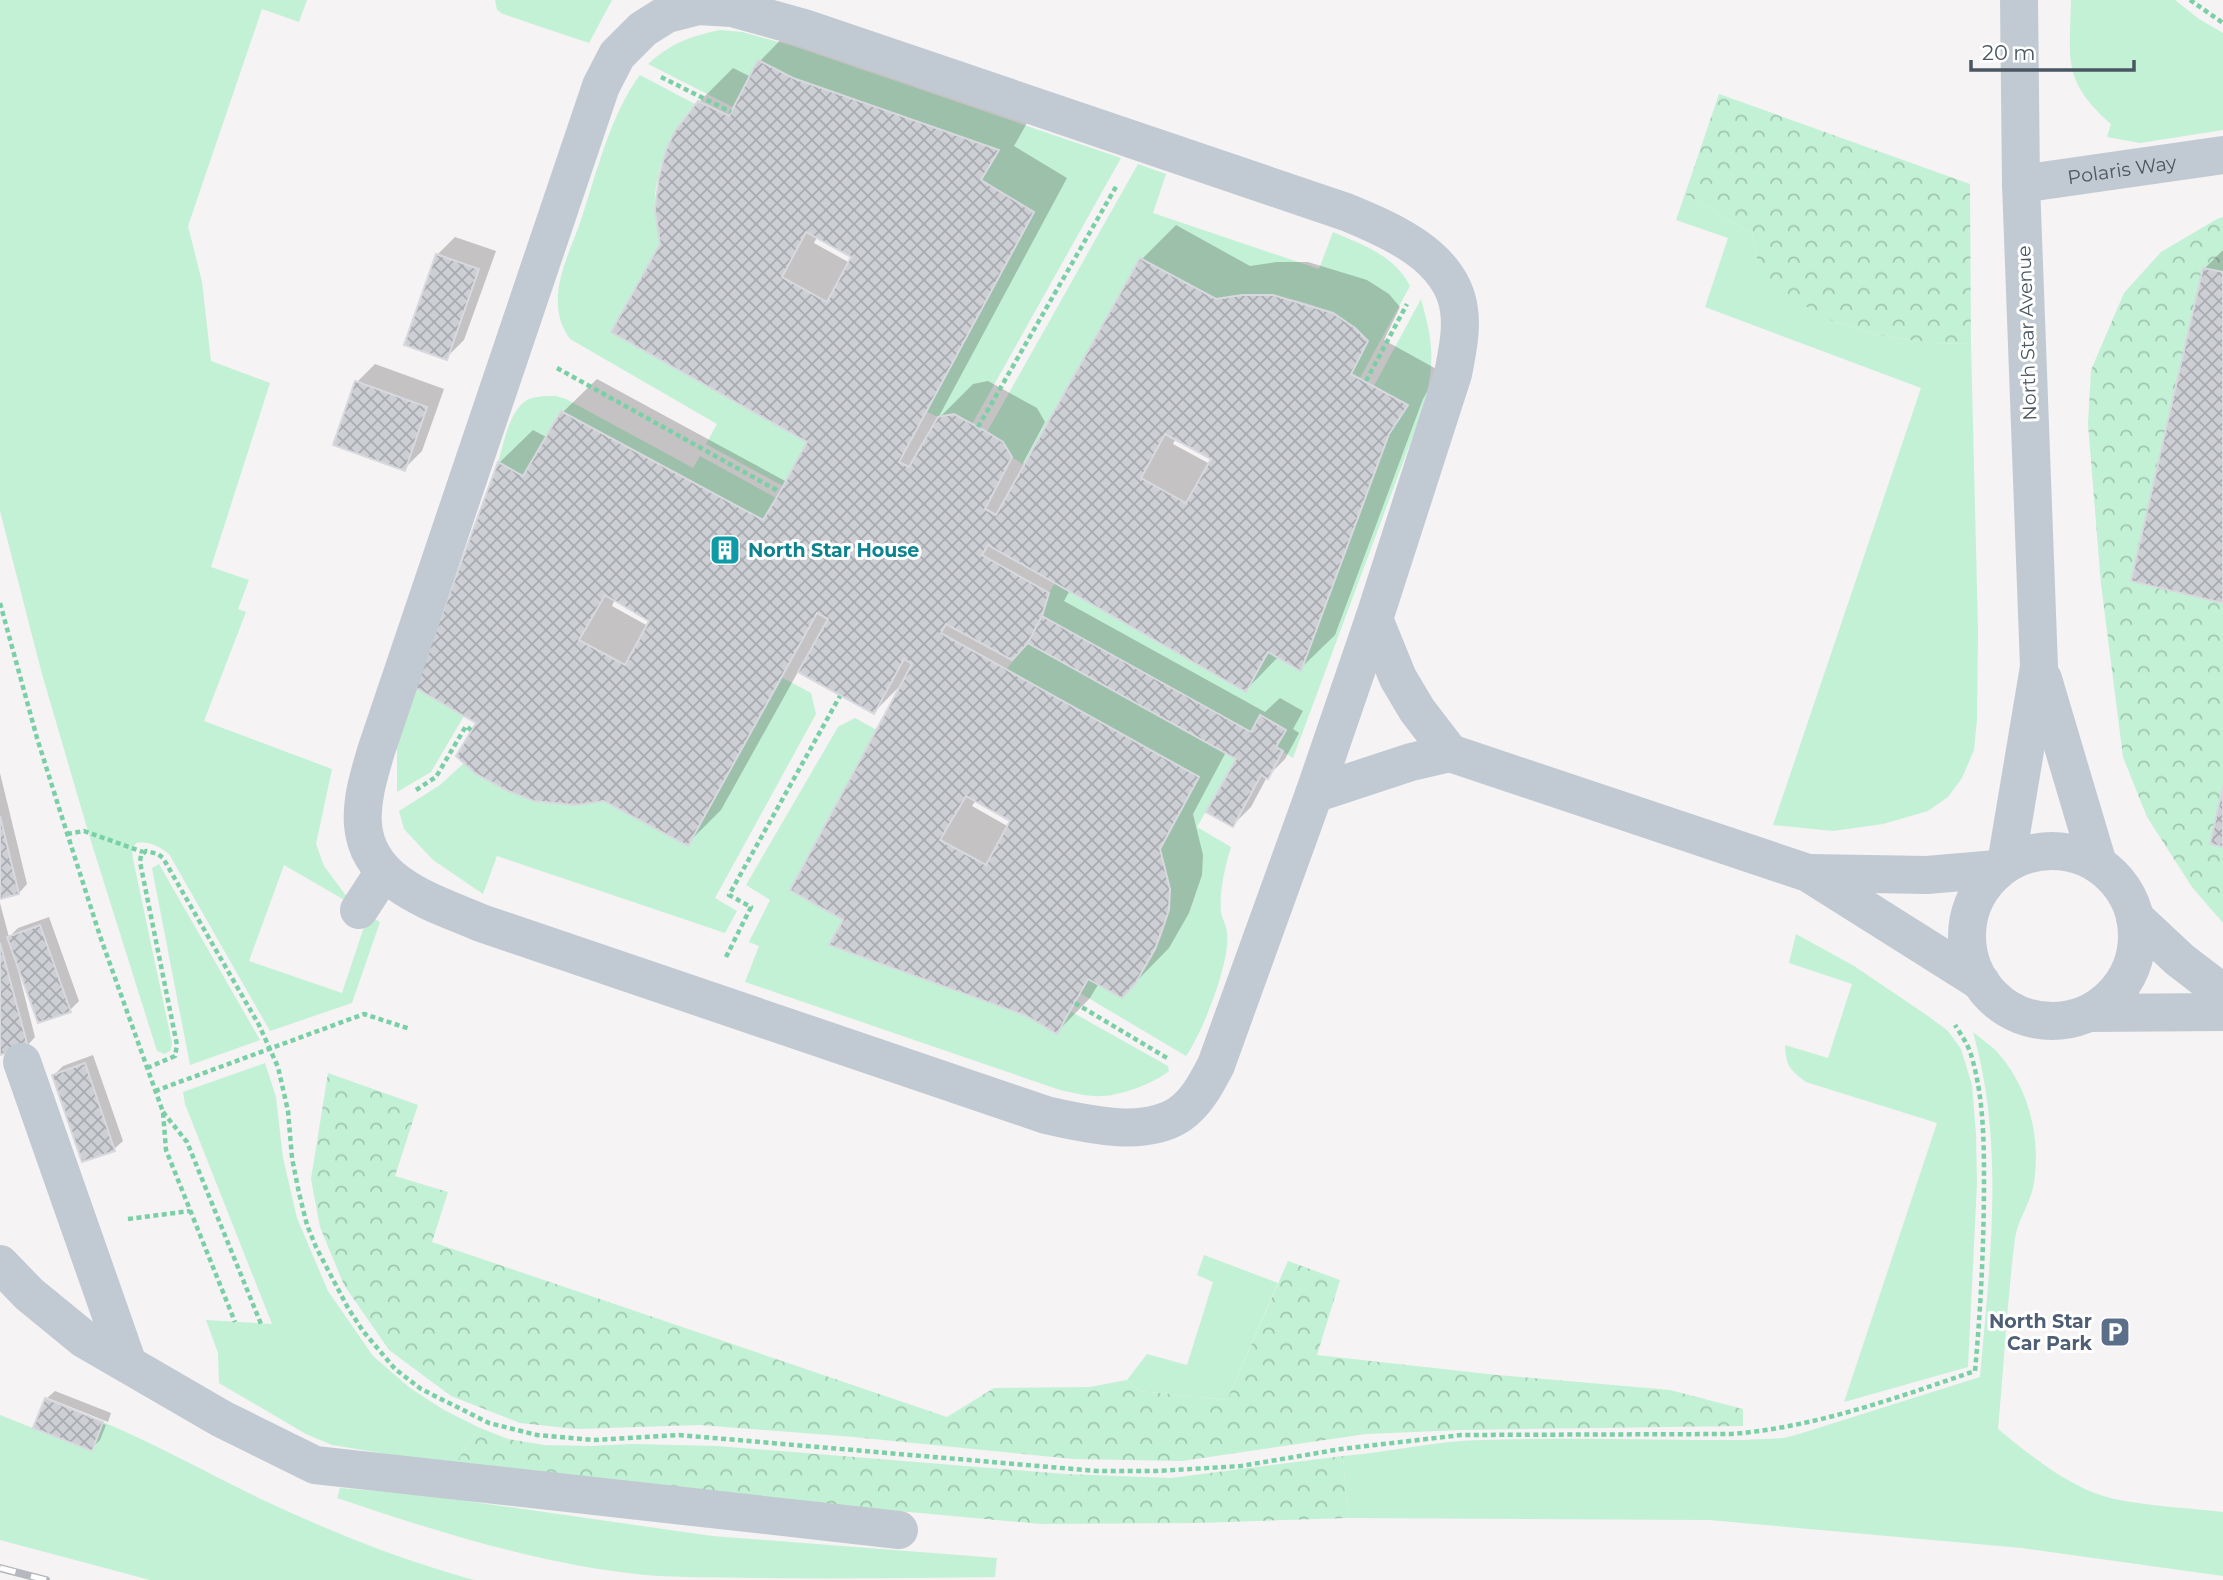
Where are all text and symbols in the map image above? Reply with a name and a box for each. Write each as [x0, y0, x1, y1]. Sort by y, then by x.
scale bar [1971, 28, 2134, 72]
text: 20 m [1982, 40, 2036, 65]
street label: Polaris Way [2066, 150, 2179, 189]
street label: North Star Avenue [2012, 245, 2042, 421]
building icon: North Star House [708, 533, 742, 567]
place label: North Star House [748, 539, 919, 562]
place label: North Star Car Park [1989, 1310, 2093, 1355]
parking icon: North Star Car Park [2098, 1315, 2132, 1349]

